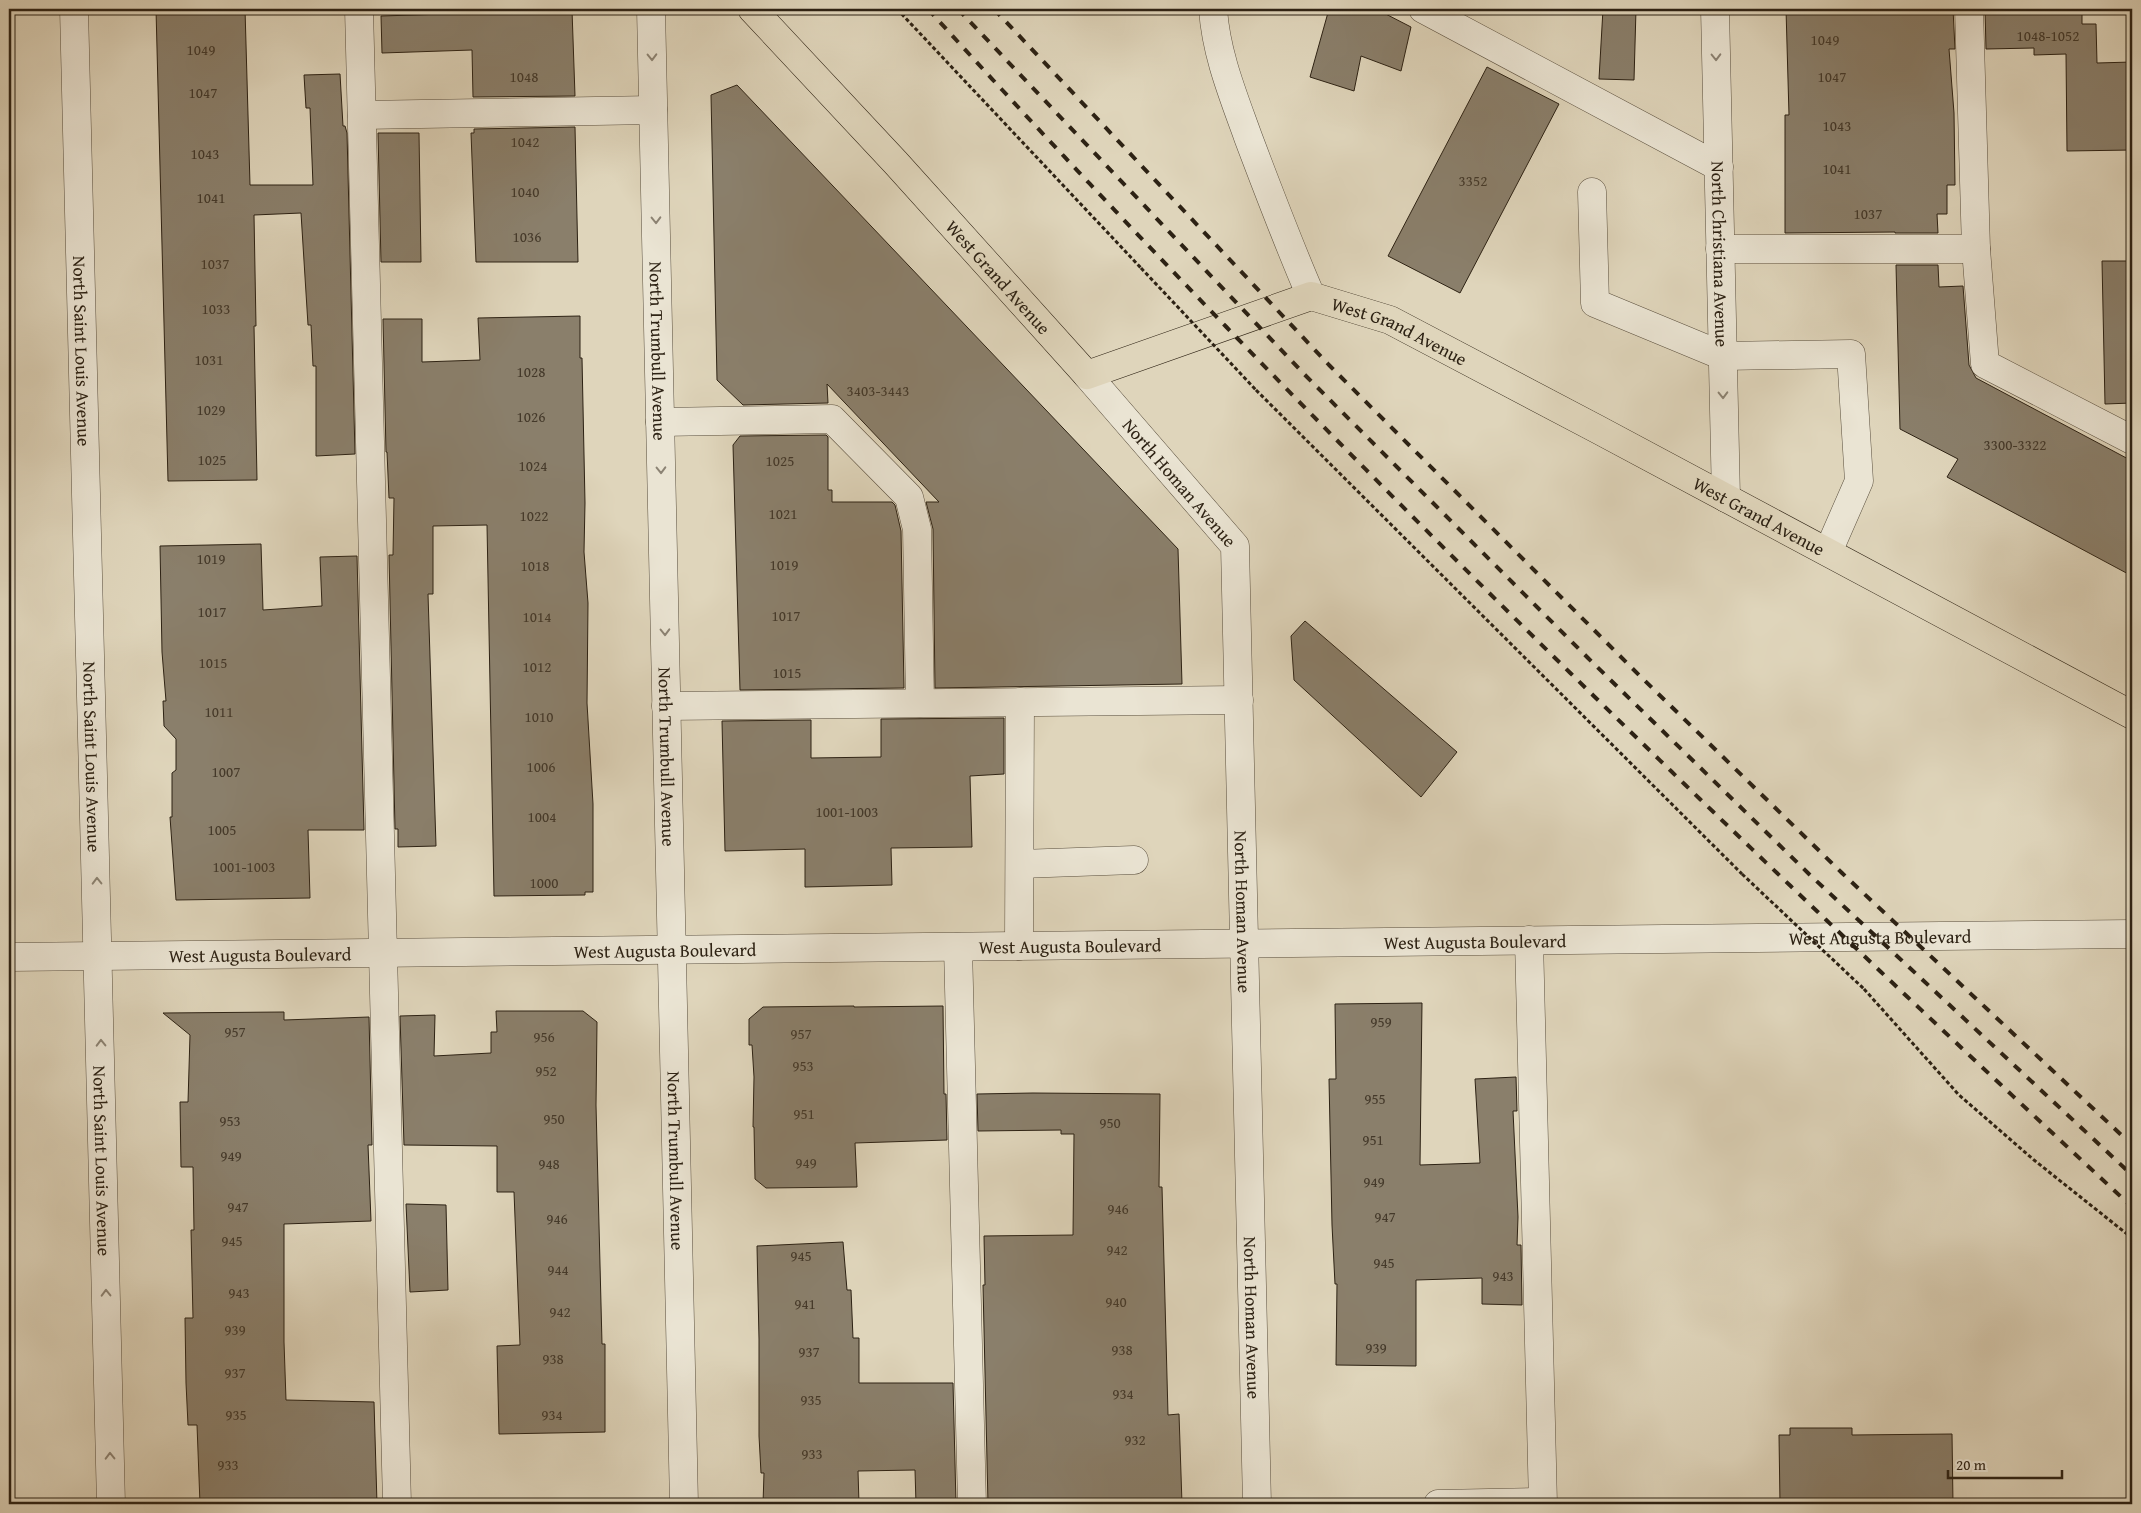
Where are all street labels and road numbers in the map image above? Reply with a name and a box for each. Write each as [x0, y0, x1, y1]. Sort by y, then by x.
street label: North Christiana Avenue [1705, 161, 1736, 347]
street label: West Grand Avenue [940, 214, 1057, 340]
street label: North Saint Louis Avenue [67, 255, 98, 447]
street label: North Trumbull Avenue [643, 261, 674, 441]
street label: West Grand Avenue [1328, 290, 1472, 372]
street label: North Homan Avenue [1117, 412, 1243, 553]
street label: West Grand Avenue [1688, 469, 1830, 562]
street label: North Saint Louis Avenue [77, 661, 108, 853]
street label: North Trumbull Avenue [652, 667, 683, 847]
street label: North Homan Avenue [1228, 830, 1259, 993]
street label: West Augusta Boulevard [1788, 922, 1972, 951]
street label: West Augusta Boulevard [1383, 927, 1567, 956]
street label: West Augusta Boulevard [979, 931, 1162, 960]
street label: West Augusta Boulevard [574, 935, 757, 964]
street label: West Augusta Boulevard [169, 940, 352, 969]
street label: North Saint Louis Avenue [87, 1065, 118, 1256]
street label: North Trumbull Avenue [661, 1071, 692, 1251]
street label: North Homan Avenue [1237, 1236, 1268, 1399]

